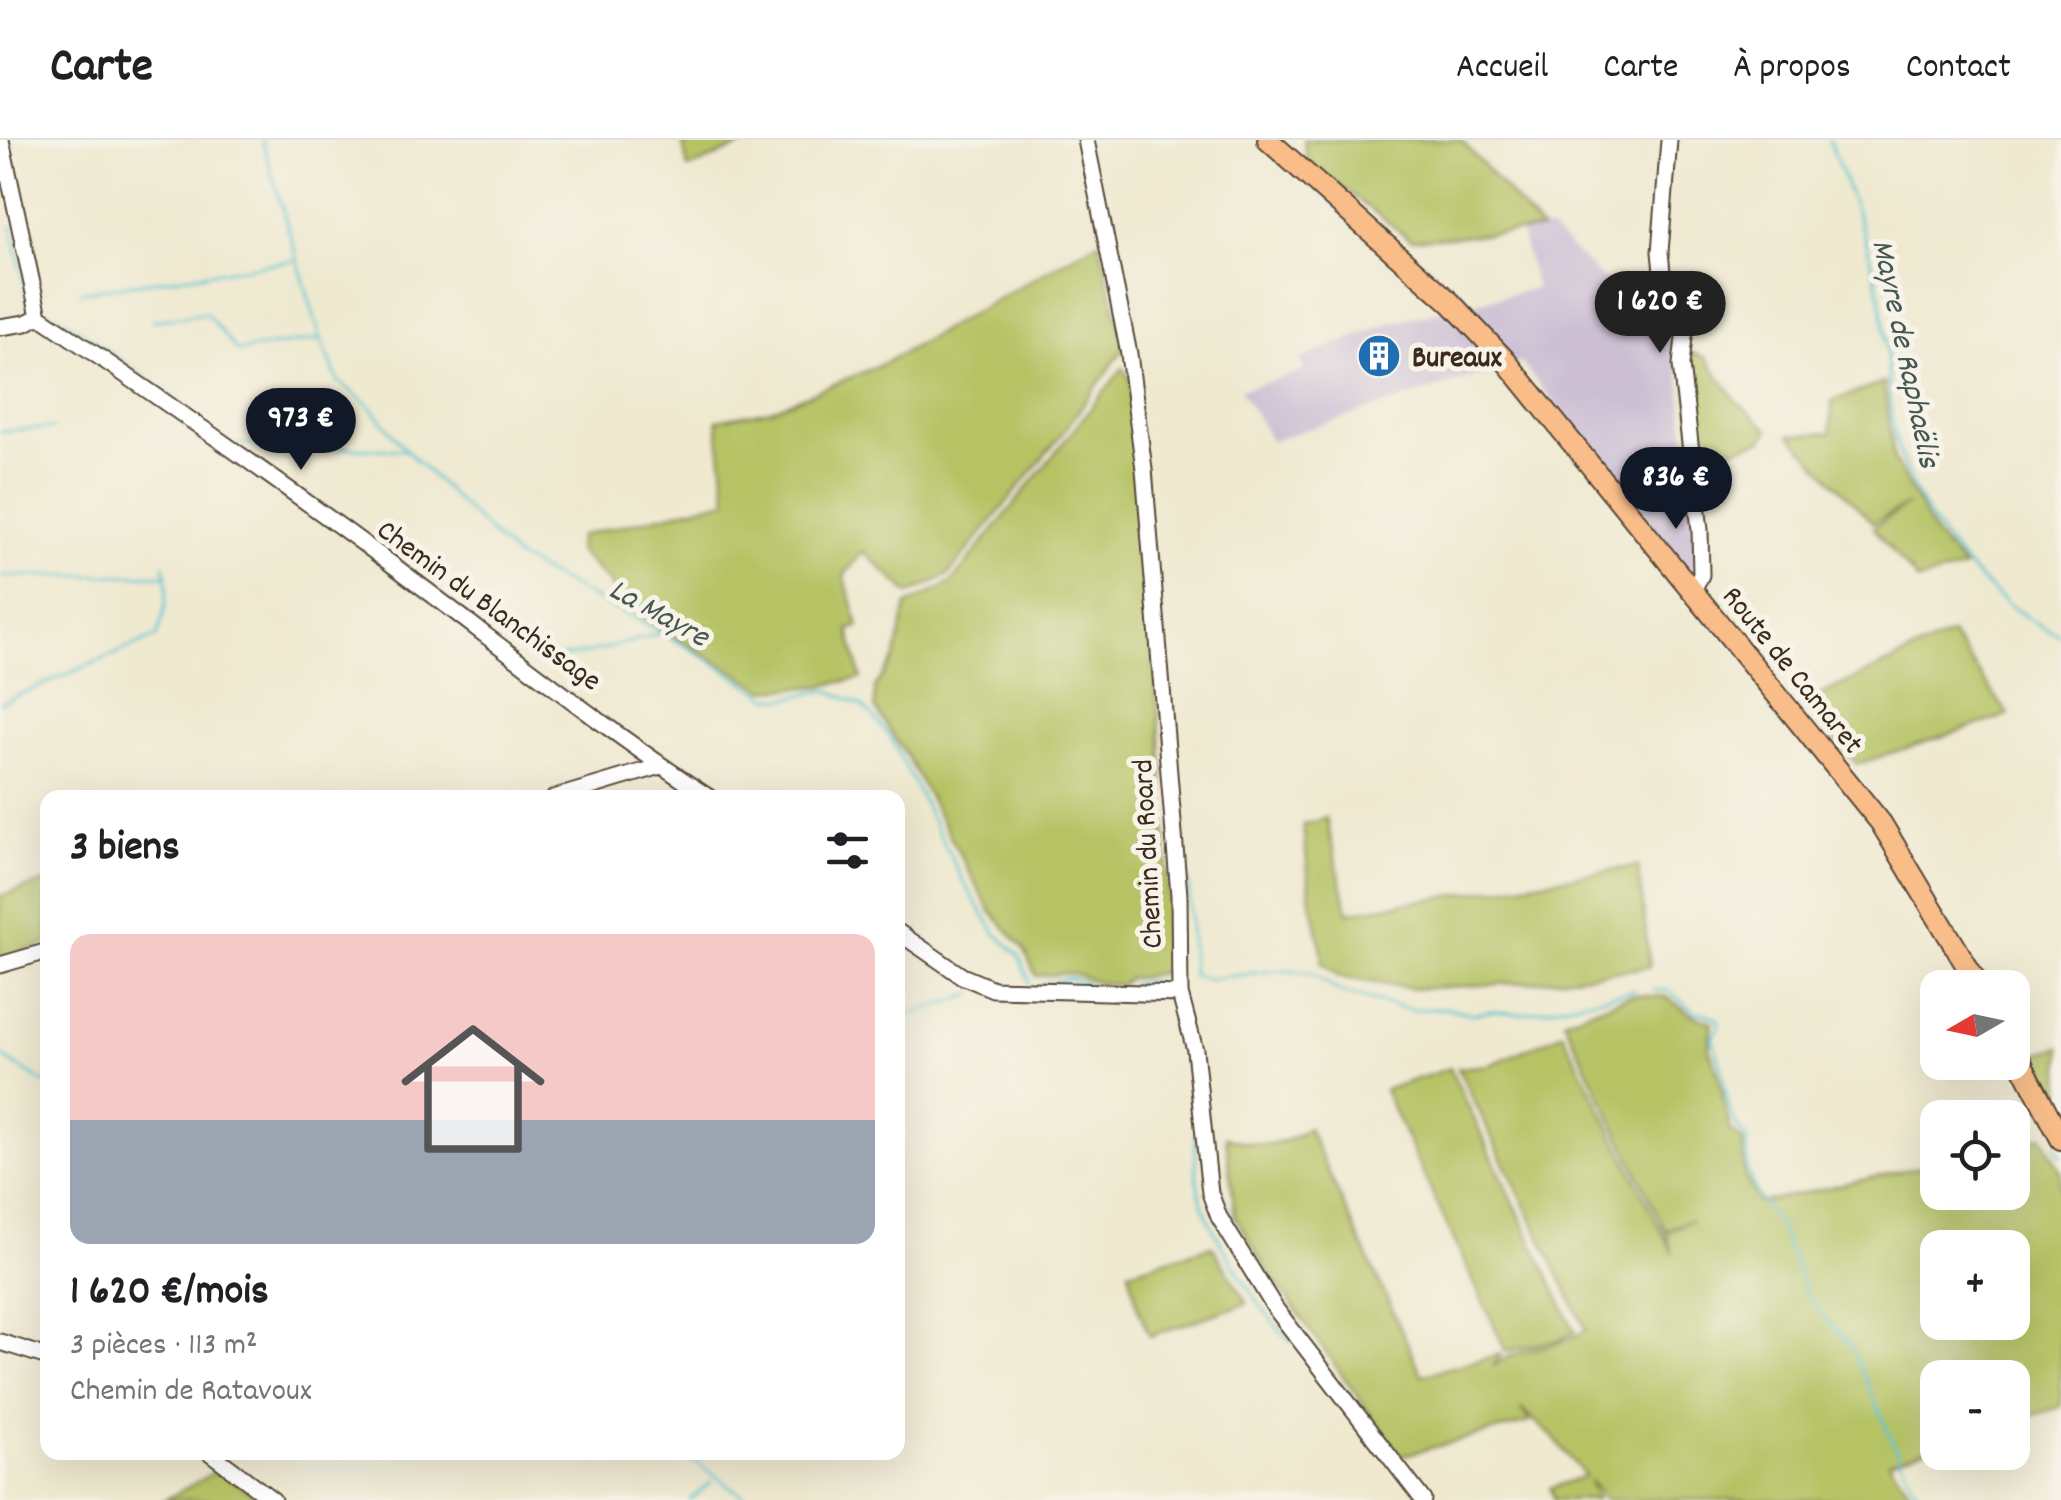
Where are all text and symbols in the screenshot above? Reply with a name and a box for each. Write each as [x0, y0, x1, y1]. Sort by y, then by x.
text: Carte [50, 35, 153, 104]
text: Accueil [1456, 44, 1548, 94]
text: Carte [1603, 44, 1678, 94]
text: À propos [1733, 44, 1851, 94]
text: Contact [1906, 44, 2011, 94]
water label: Mayre de Raphaëlis [1856, 236, 1950, 474]
pin: 1 620 € [1568, 271, 1752, 356]
text: 1 620 € [1617, 280, 1703, 326]
building icon: Bureaux [1356, 333, 1402, 379]
place label: Bureaux [1412, 339, 1502, 382]
pin: 973 € [231, 388, 371, 473]
text: 973 € [268, 397, 334, 443]
pin: 836 € [1606, 447, 1746, 532]
text: 836 € [1642, 456, 1710, 502]
street label: Chemin du Blanchissage [366, 511, 609, 704]
water label: La Mayre [599, 569, 718, 663]
street label: Route de Camaret [1709, 579, 1872, 765]
street label: Chemin du Roard [1124, 758, 1177, 950]
text: 3 biens [70, 820, 180, 880]
icon: filters [820, 823, 875, 878]
north arrow [1920, 970, 2030, 1080]
map controls [1920, 970, 2030, 1470]
icon: home [383, 999, 563, 1179]
button: locate [1920, 1100, 2030, 1210]
button: + [1920, 1230, 2030, 1340]
text: 1 620 €/mois [70, 1264, 269, 1324]
text: 3 pièces · 113 m² [70, 1324, 258, 1370]
button: − [1920, 1360, 2030, 1470]
text: Chemin de Ratavoux [70, 1370, 312, 1416]

